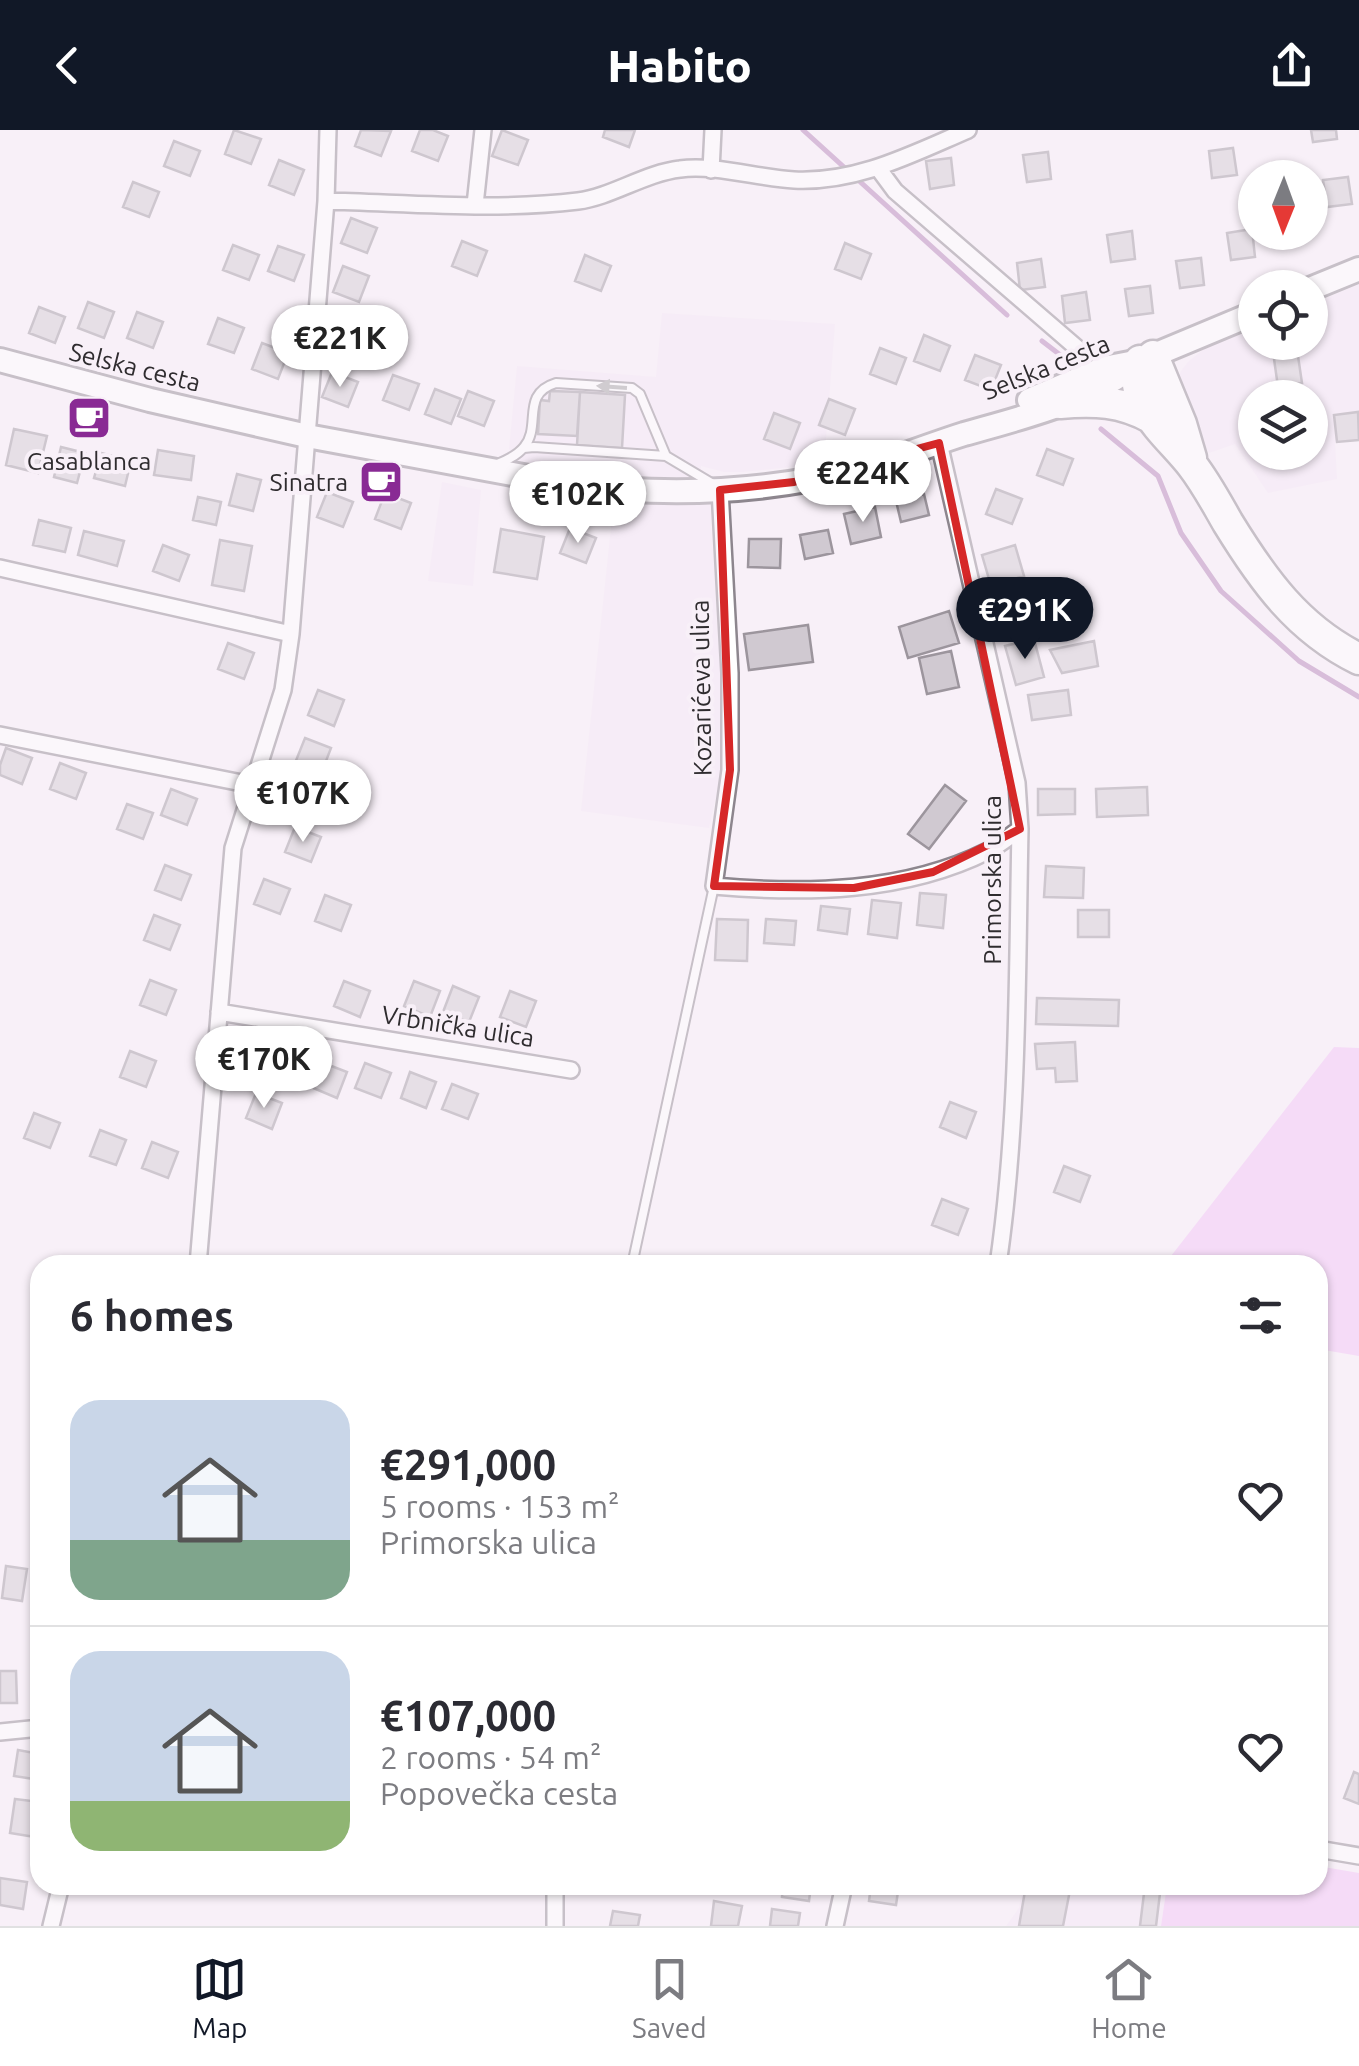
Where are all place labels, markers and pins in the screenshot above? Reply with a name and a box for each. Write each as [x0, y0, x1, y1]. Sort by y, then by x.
pin: €221K [270, 305, 410, 390]
cafe icon: Casablanca [66, 395, 112, 441]
pin: €224K [793, 440, 933, 525]
place label: Casablanca [27, 447, 151, 475]
cafe icon: Sinatra [358, 459, 404, 505]
pin: €102K [508, 461, 648, 546]
place label: Sinatra [270, 468, 348, 496]
pin: €291K [955, 577, 1095, 662]
pin: €107K [233, 760, 373, 845]
pin: €170K [194, 1026, 334, 1111]

